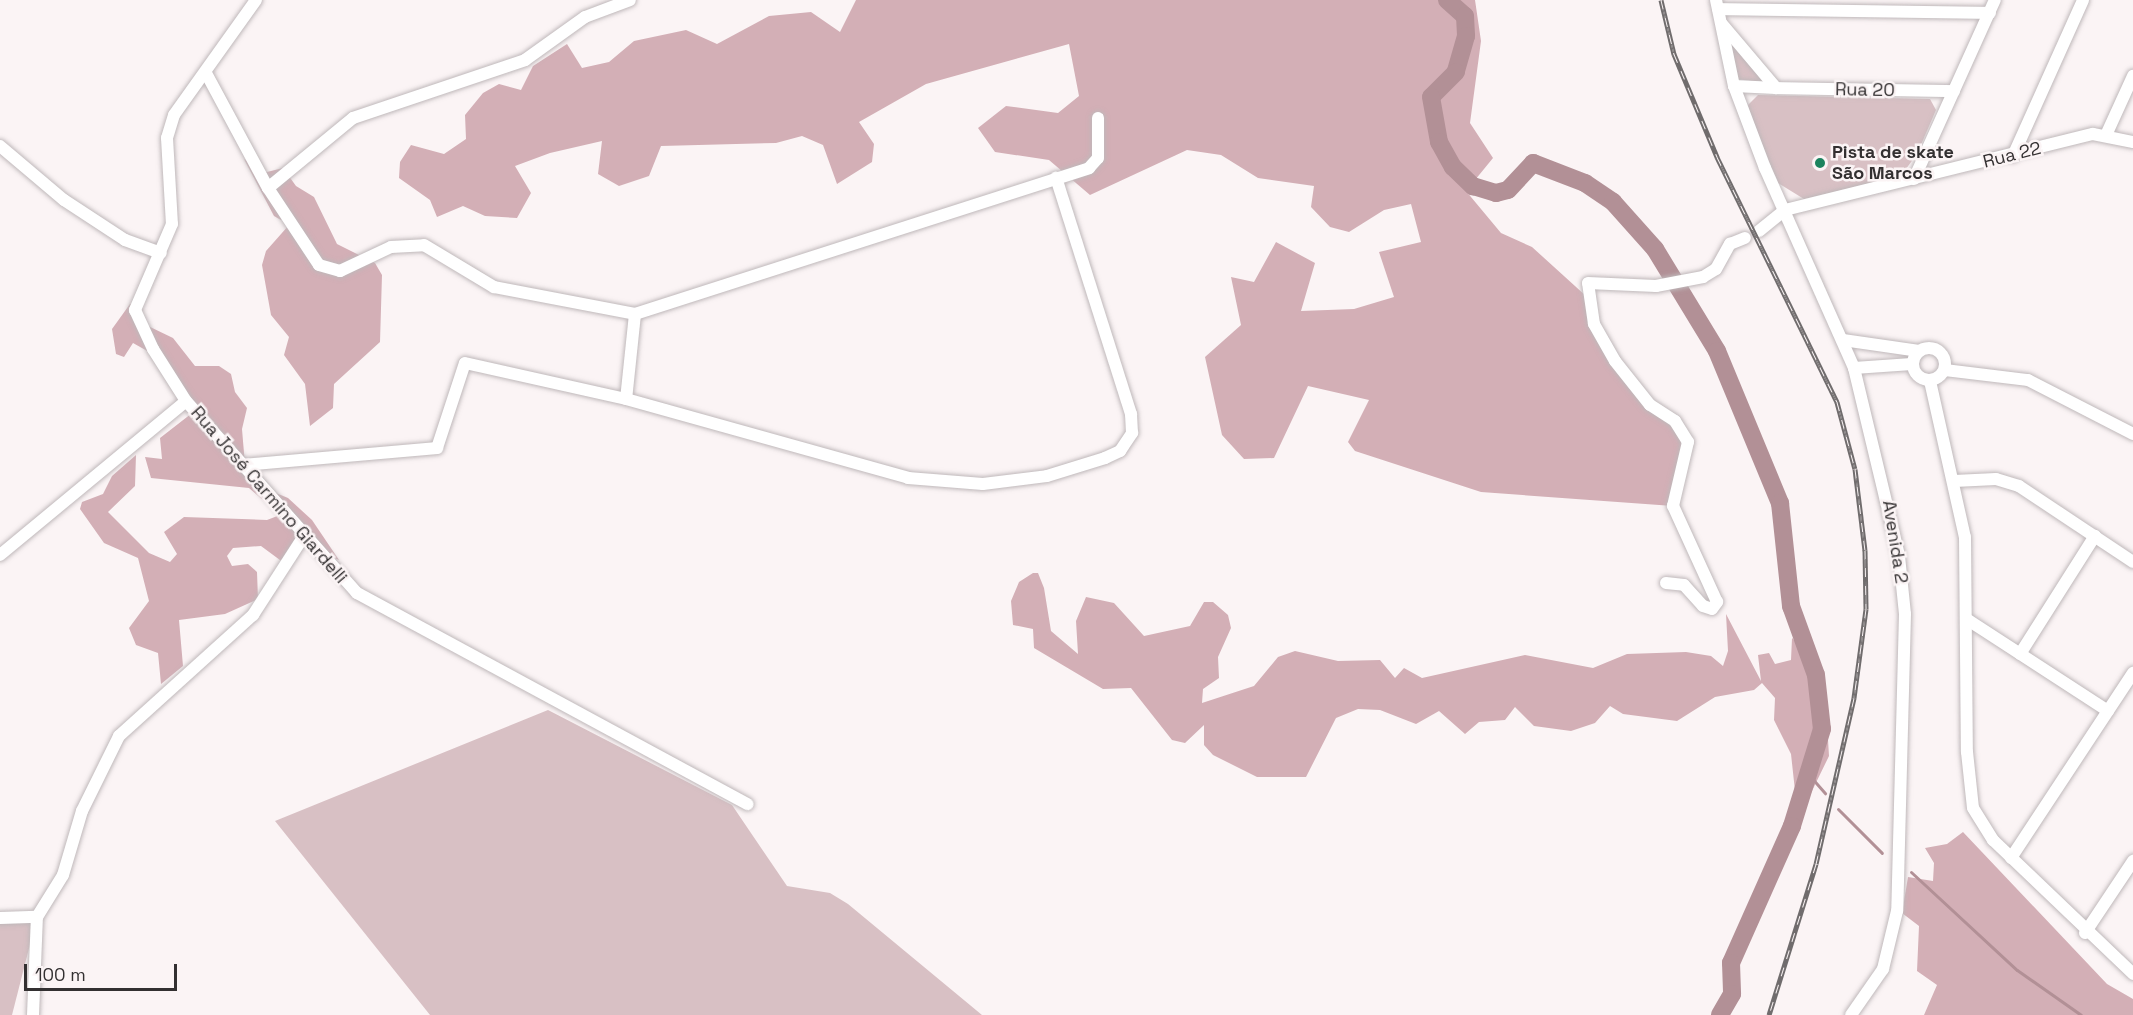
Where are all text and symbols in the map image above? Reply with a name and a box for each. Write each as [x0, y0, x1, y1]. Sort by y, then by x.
street label: Rua 20 [1835, 79, 1895, 101]
street label: Rua 22 [1981, 137, 2043, 173]
place label: Pista de skate São Marcos [1832, 142, 1954, 184]
marker: Pista de skate São Marcos [1813, 156, 1827, 170]
street label: Rua José Carmino Giardelli [186, 402, 352, 588]
street label: Avenida 2 [1878, 499, 1912, 585]
scale bar [27, 952, 180, 990]
text: 100 m [35, 963, 86, 986]

